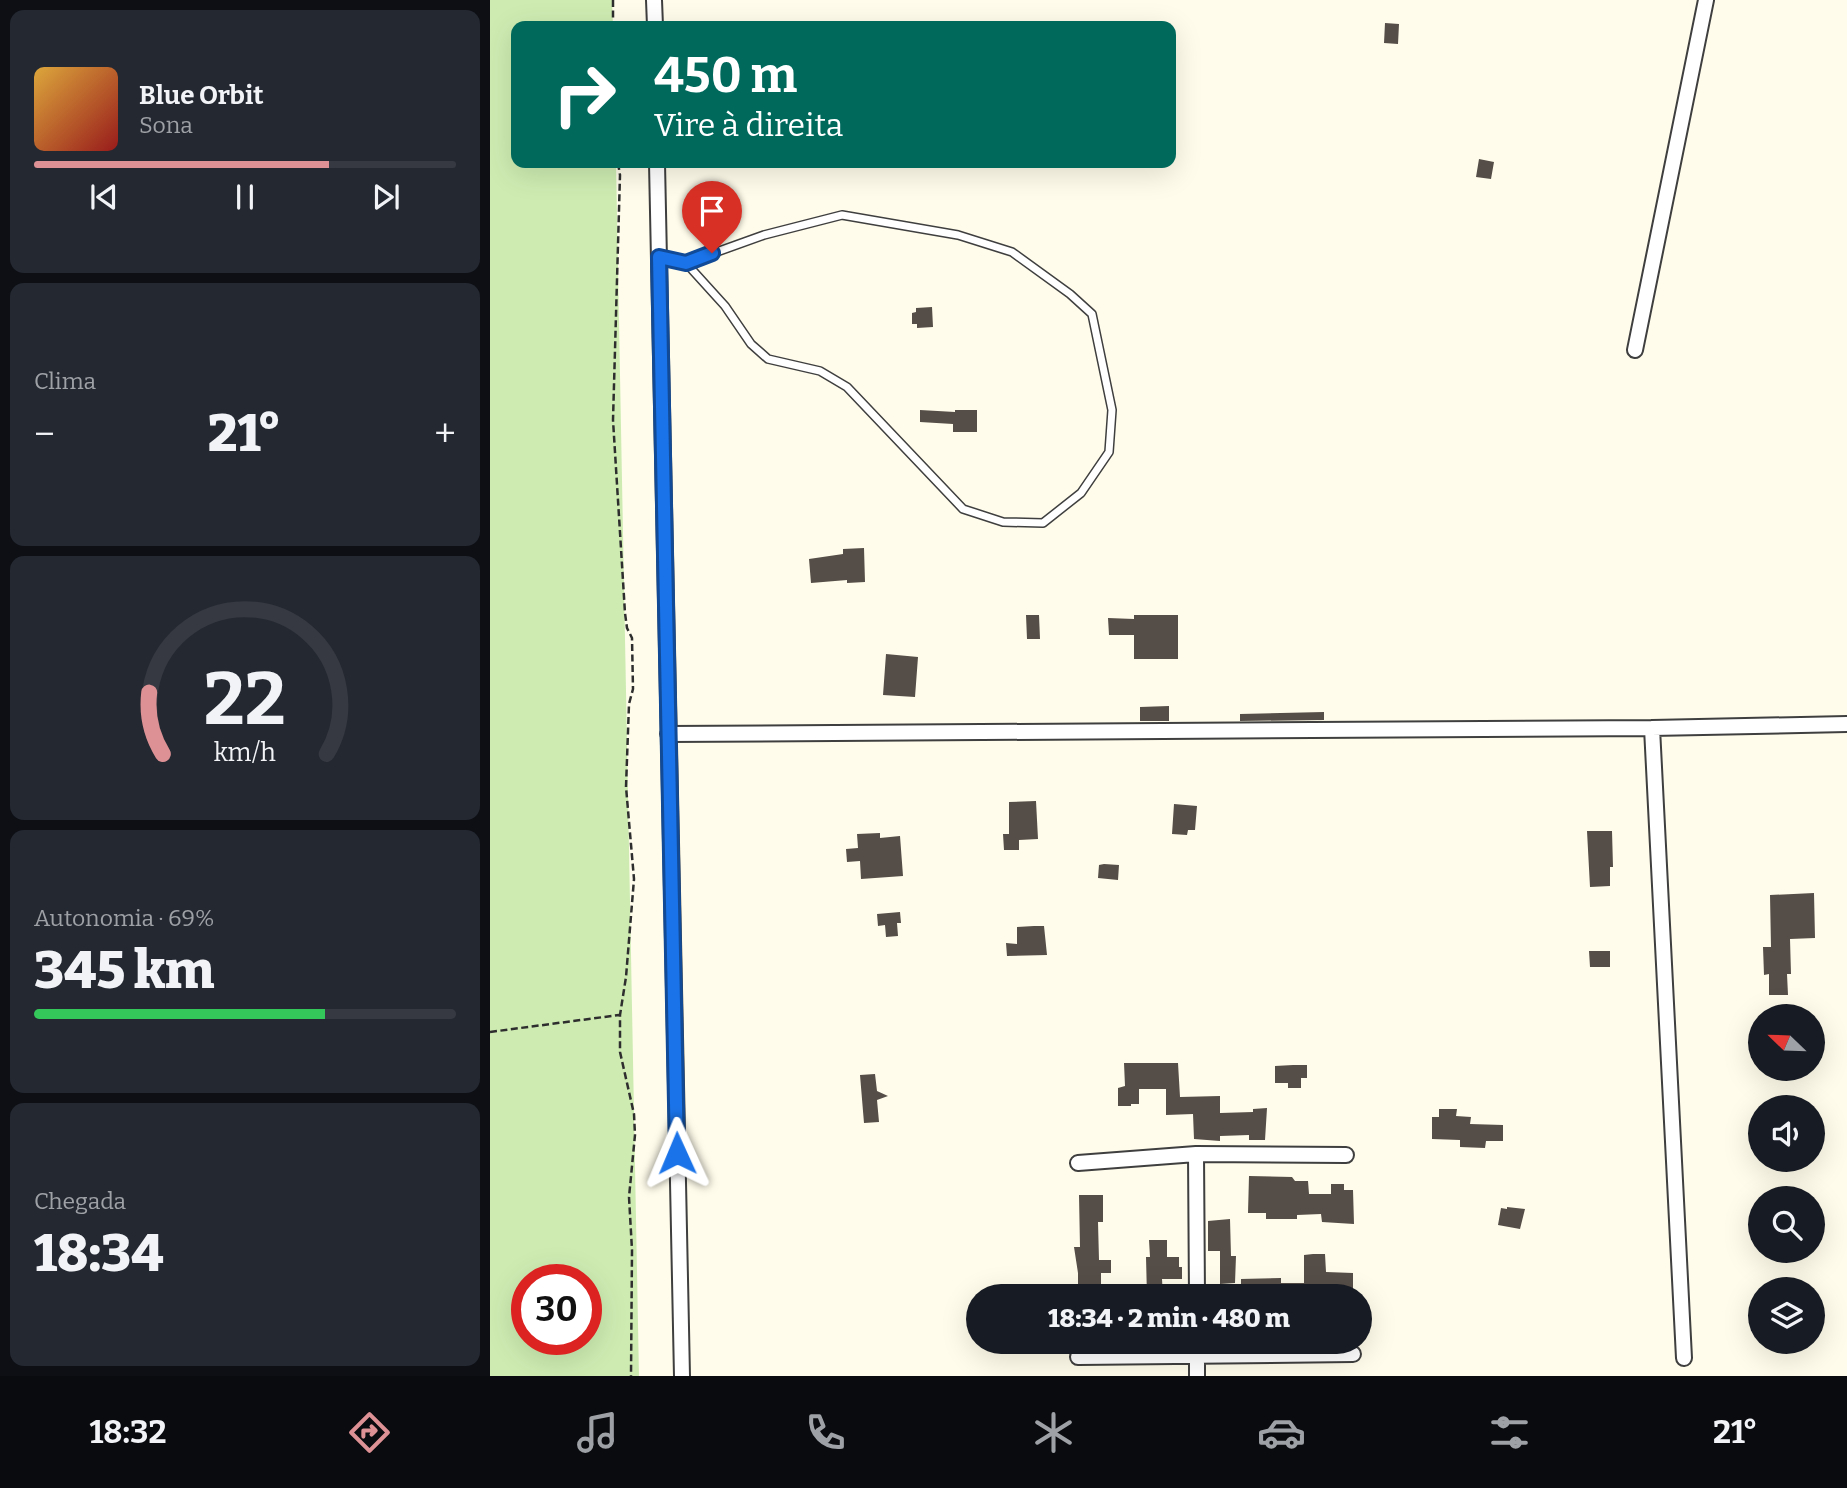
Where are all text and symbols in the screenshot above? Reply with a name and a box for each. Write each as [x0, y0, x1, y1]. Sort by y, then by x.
text: 450 m [654, 46, 797, 105]
icon: right [539, 49, 630, 140]
text: Blue Orbit [139, 80, 263, 111]
text: Vire à direita [654, 106, 843, 144]
text: Sona [139, 111, 193, 139]
icon: previous [85, 178, 123, 216]
icon: pause [226, 178, 264, 216]
icon: next [367, 178, 405, 216]
pin [682, 181, 742, 253]
icon: arrive [693, 192, 731, 230]
text: Clima [34, 367, 96, 395]
text: 21° [208, 402, 281, 465]
text: − [34, 411, 55, 457]
text: + [434, 411, 456, 457]
text: 22 [204, 656, 286, 743]
text: km/h [214, 738, 276, 768]
text: Autonomia · 69% [34, 904, 214, 932]
text: 345 km [34, 939, 215, 1002]
north arrow [1748, 1004, 1825, 1082]
map controls [1748, 1004, 1825, 1354]
button: sound [1748, 1095, 1825, 1172]
position arrow [640, 1116, 714, 1190]
button: search [1748, 1186, 1825, 1263]
text: Chegada [34, 1187, 126, 1215]
text: 18:34 [34, 1222, 163, 1285]
speed limit sign: 30 [511, 1264, 602, 1355]
button: layers [1748, 1277, 1825, 1354]
text: 18:34 · 2 min · 480 m [1048, 1303, 1290, 1334]
icon: directions [345, 1408, 394, 1457]
icon: music [573, 1408, 622, 1457]
icon: phone [801, 1408, 850, 1457]
icon: climate [1029, 1408, 1078, 1457]
icon: car [1257, 1408, 1306, 1457]
icon: filters [1485, 1408, 1534, 1457]
text: 18:32 [89, 1413, 166, 1451]
text: 21° [1713, 1413, 1758, 1451]

